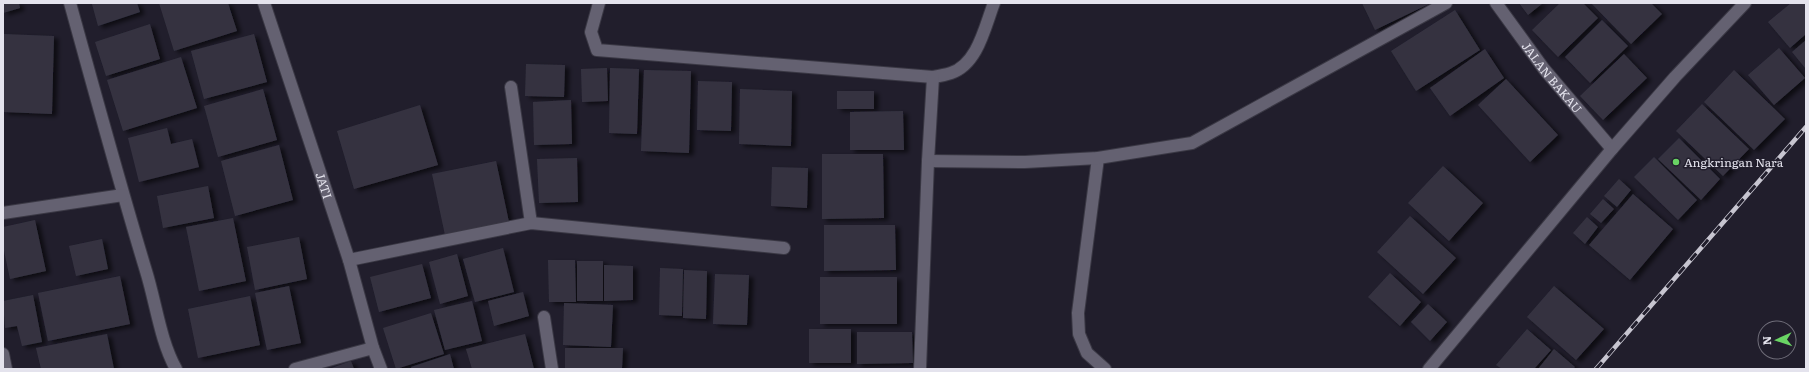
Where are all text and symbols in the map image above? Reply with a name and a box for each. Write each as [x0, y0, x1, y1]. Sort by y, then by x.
street label: JALAN BAKAU [1518, 38, 1587, 117]
place label: Angkringan Nara [1684, 153, 1784, 171]
marker: Angkringan Nara [1671, 157, 1681, 167]
street label: JATI [311, 170, 337, 201]
north arrow [1757, 320, 1797, 360]
text: N [1758, 336, 1774, 346]

